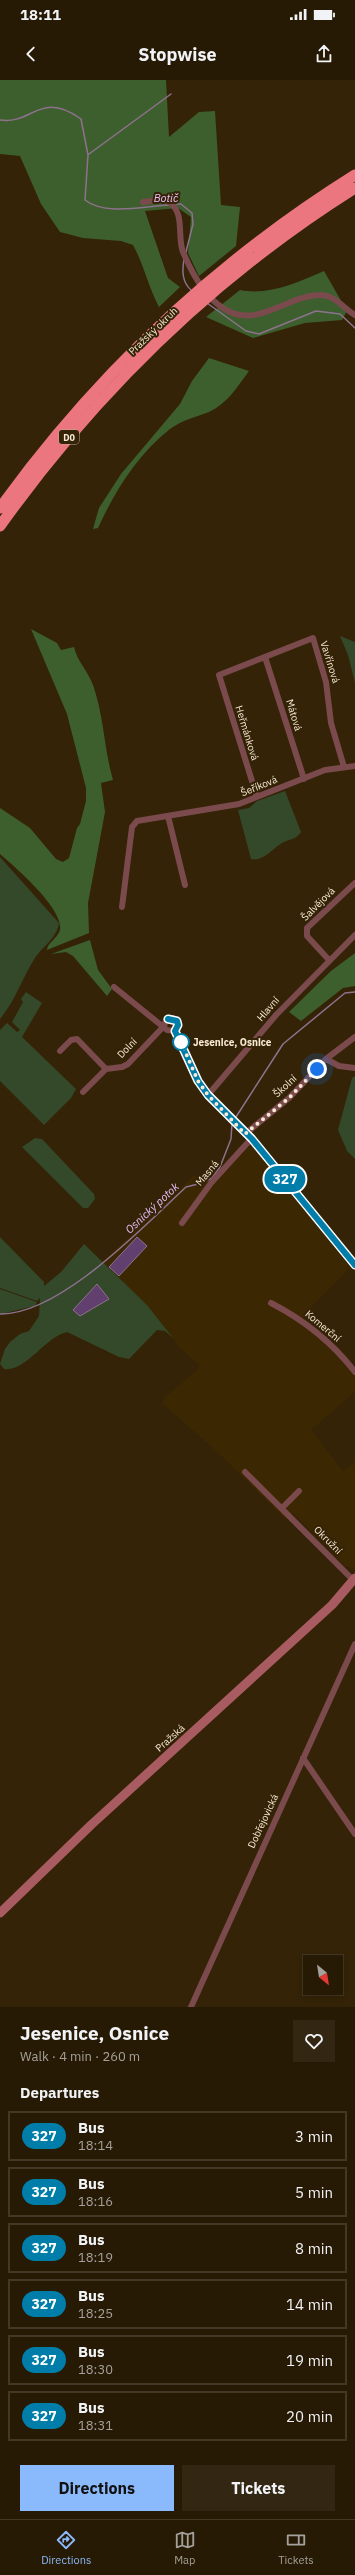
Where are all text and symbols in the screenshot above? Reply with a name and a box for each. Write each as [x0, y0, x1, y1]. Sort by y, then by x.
text: 18:11 [20, 5, 61, 24]
icon: back [20, 43, 42, 65]
text: Stopwise [138, 43, 217, 66]
icon: share [313, 43, 335, 65]
water label: Botič [154, 191, 179, 205]
street label: Pražský okruh [126, 304, 180, 358]
road number: D0 [59, 430, 79, 444]
street label: Vavřínová [317, 639, 343, 685]
street label: Mátová [283, 697, 305, 733]
street label: Heřmánková [232, 704, 262, 763]
street label: Šeříková [239, 773, 280, 799]
street label: Šalvějová [298, 884, 338, 924]
street label: Hlavní [254, 994, 282, 1024]
marker: Jesenice, Osnice [172, 1033, 190, 1051]
street label: Dolní [114, 1035, 140, 1061]
place label: Jesenice, Osnice [193, 1036, 272, 1049]
your location [307, 1059, 327, 1079]
street label: Školní [271, 1072, 300, 1100]
street label: Masná [193, 1157, 222, 1188]
line badge: 327 [262, 1166, 308, 1192]
text: 327 [272, 1170, 298, 1188]
water label: Osnický potok [122, 1179, 182, 1236]
street label: Komerční [302, 1307, 344, 1345]
street label: Okružní [311, 1523, 345, 1557]
street label: Pražská [153, 1721, 188, 1755]
street label: Dobřejovická [245, 1791, 281, 1850]
north arrow [303, 1955, 343, 1995]
map controls [303, 1955, 343, 1995]
button: heart [293, 2020, 335, 2062]
text: Jesenice, Osnice [20, 2021, 169, 2045]
text: Walk · 4 min · 260 m [20, 2048, 140, 2065]
text: Departures [20, 2083, 99, 2102]
text: Bus [78, 2118, 105, 2137]
text: 327 [31, 2127, 57, 2145]
text: 3 min [295, 2127, 333, 2146]
text: 18:14 [78, 2137, 113, 2154]
text: Bus [78, 2174, 105, 2193]
text: 327 [31, 2183, 57, 2201]
text: 5 min [295, 2183, 333, 2202]
text: 18:16 [78, 2193, 113, 2210]
text: Bus [78, 2230, 105, 2249]
text: 327 [31, 2239, 57, 2257]
text: 8 min [295, 2239, 333, 2258]
text: 18:19 [78, 2249, 113, 2266]
text: Bus [78, 2286, 105, 2305]
text: 327 [31, 2295, 57, 2313]
text: 14 min [286, 2295, 333, 2314]
text: 18:25 [78, 2305, 113, 2322]
text: Bus [78, 2342, 105, 2361]
text: 327 [31, 2351, 57, 2369]
text: 19 min [286, 2351, 333, 2370]
text: 18:30 [78, 2361, 113, 2378]
text: Bus [78, 2398, 105, 2417]
text: 327 [31, 2407, 57, 2425]
text: 20 min [286, 2407, 333, 2426]
text: 18:31 [78, 2417, 113, 2434]
button: Directions [20, 2465, 174, 2511]
button: Tickets [182, 2465, 335, 2511]
tab: Directions [41, 2529, 91, 2567]
tab: Map [174, 2529, 196, 2567]
tab: Tickets [278, 2529, 314, 2567]

